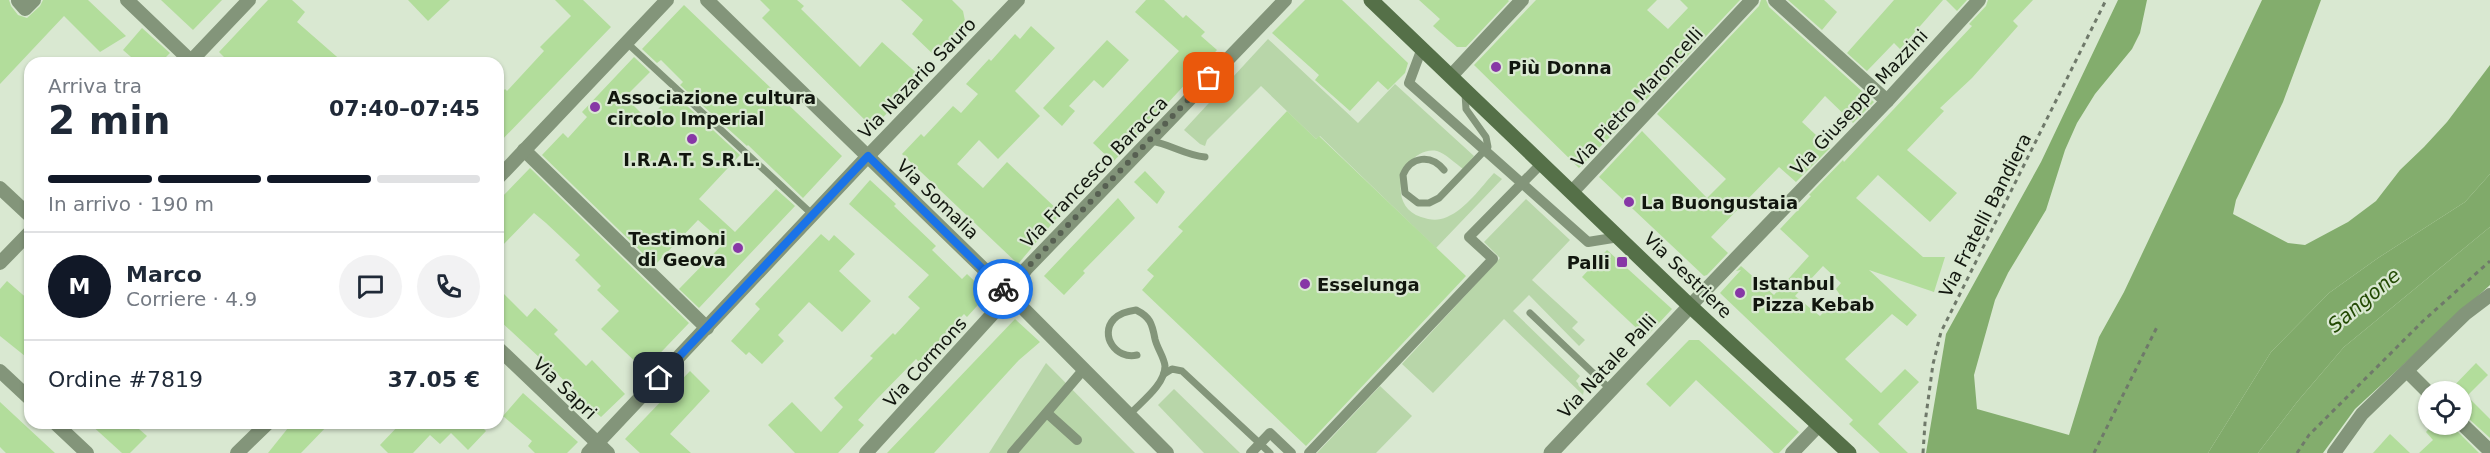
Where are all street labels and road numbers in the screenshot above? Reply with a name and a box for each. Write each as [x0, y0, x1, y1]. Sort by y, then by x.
street label: Via Nazario Sauro [854, 13, 980, 143]
street label: Via Pietro Maroncelli [1567, 23, 1707, 171]
street label: Via Giuseppe Mazzini [1786, 25, 1932, 179]
street label: Via Francesco Baracca [1016, 92, 1172, 252]
street label: Via Fratelli Bandiera [1935, 130, 2035, 300]
street label: Via Somalia [893, 155, 983, 243]
street label: Via Sestriere [1640, 228, 1736, 322]
street label: Via Natale Palli [1554, 310, 1660, 422]
street label: Via Cormons [879, 313, 971, 411]
street label: Via Sapri [529, 353, 601, 423]

